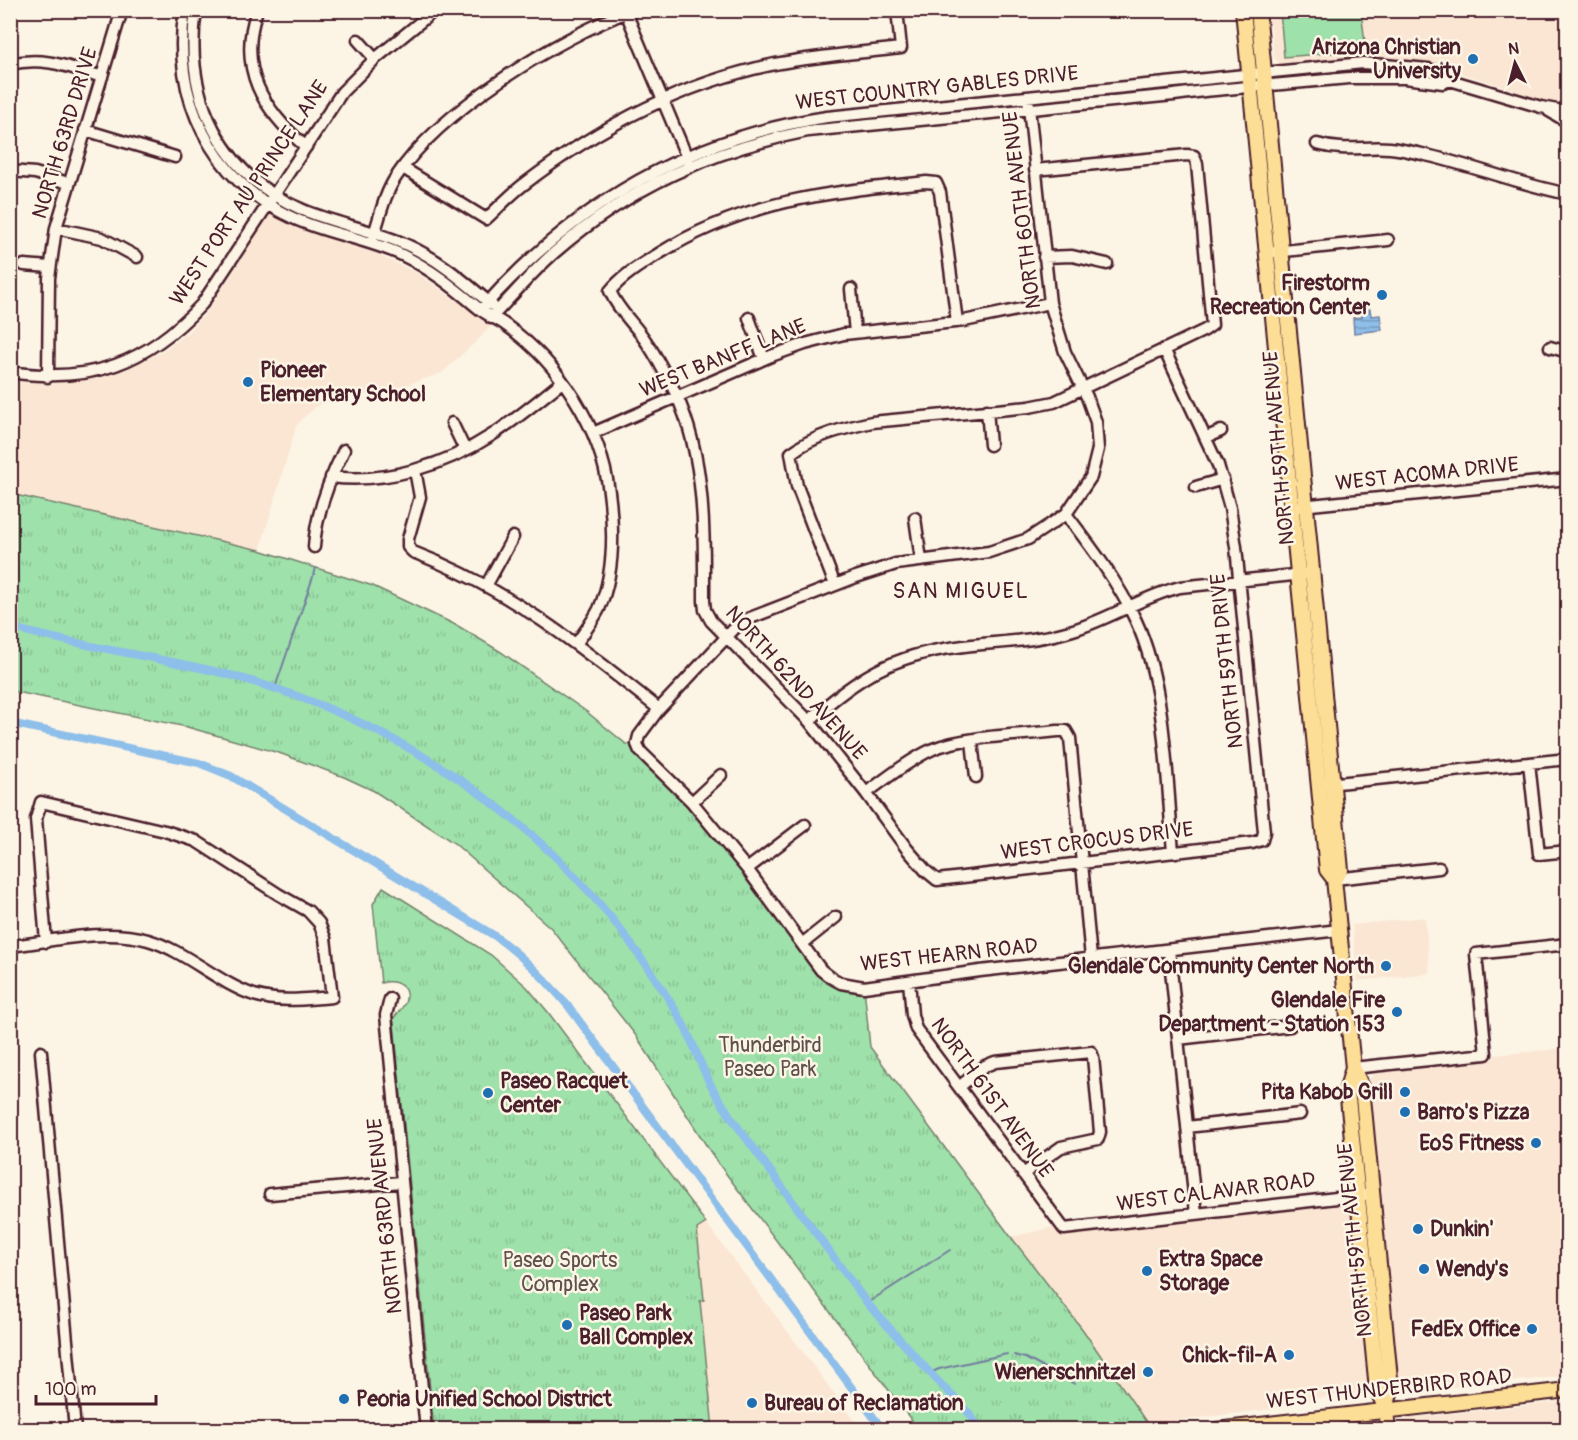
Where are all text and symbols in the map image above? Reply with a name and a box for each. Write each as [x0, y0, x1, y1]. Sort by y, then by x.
north arrow [1485, 33, 1545, 93]
place label: Arizona Christian University [1311, 34, 1461, 85]
text: N [1507, 39, 1520, 60]
street label: NORTH 63RD DRIVE [26, 44, 104, 222]
marker: Arizona Christian University [1466, 52, 1480, 66]
street label: WEST COUNTRY GABLES DRIVE [794, 60, 1080, 116]
street label: WEST PORT AU PRINCE LANE [164, 75, 334, 311]
street label: NORTH 60TH AVENUE [996, 109, 1048, 310]
place label: Firestorm Recreation Center [1210, 270, 1370, 321]
marker: Firestorm Recreation Center [1375, 288, 1389, 302]
street label: WEST BANFF LANE [636, 312, 810, 404]
street label: NORTH 59TH AVENUE [1257, 350, 1301, 546]
place label: Pioneer Elementary School [260, 357, 426, 408]
marker: Pioneer Elementary School [241, 375, 255, 389]
street label: WEST ACOMA DRIVE [1334, 451, 1520, 497]
street label: NORTH 59TH DRIVE [1204, 572, 1250, 750]
district label: SAN MIGUEL [893, 577, 1029, 605]
street label: NORTH 62ND AVENUE [719, 600, 873, 766]
street label: WEST CROCUS DRIVE [999, 816, 1195, 866]
street label: WEST HEARN ROAD [859, 932, 1039, 978]
place label: Glendale Community Center North [1068, 953, 1374, 980]
marker: Glendale Community Center North [1379, 959, 1393, 973]
place label: Glendale Fire Department - Station 153 [1158, 987, 1386, 1038]
marker: Glendale Fire Department - Station 153 [1390, 1005, 1404, 1019]
street label: NORTH 61ST AVENUE [925, 1012, 1059, 1184]
park label: Thunderbird Paseo Park [718, 1032, 822, 1083]
place label: Paseo Racquet Center [500, 1068, 628, 1119]
place label: Pita Kabob Grill [1261, 1079, 1393, 1106]
marker: Pita Kabob Grill [1398, 1085, 1412, 1099]
marker: Paseo Racquet Center [481, 1086, 495, 1100]
place label: Barro's Pizza [1417, 1099, 1530, 1126]
marker: Barro's Pizza [1398, 1105, 1412, 1119]
street label: NORTH 63RD AVENUE [361, 1117, 409, 1315]
place label: EoS Fitness [1419, 1130, 1525, 1157]
marker: EoS Fitness [1529, 1136, 1543, 1150]
street label: NORTH 59TH AVENUE [1331, 1142, 1379, 1338]
street label: WEST CALAVAR ROAD [1115, 1166, 1317, 1218]
place label: Dunkin' [1430, 1216, 1494, 1243]
marker: Dunkin' [1411, 1222, 1425, 1236]
place label: Extra Space Storage [1159, 1246, 1263, 1297]
park label: Paseo Sports Complex [503, 1247, 618, 1298]
place label: Wendy's [1436, 1256, 1509, 1283]
marker: Wendy's [1417, 1262, 1431, 1276]
marker: Extra Space Storage [1140, 1264, 1154, 1278]
place label: Paseo Park Ball Complex [579, 1300, 693, 1351]
place label: FedEx Office [1411, 1316, 1521, 1343]
marker: Paseo Park Ball Complex [560, 1318, 574, 1332]
marker: FedEx Office [1525, 1322, 1539, 1336]
place label: Chick-fil-A [1182, 1342, 1277, 1369]
marker: Chick-fil-A [1282, 1348, 1296, 1362]
place label: Wienerschnitzel [994, 1359, 1136, 1386]
street label: WEST THUNDERBIRD ROAD [1265, 1363, 1513, 1415]
marker: Wienerschnitzel [1141, 1365, 1155, 1379]
scale bar [36, 1368, 156, 1406]
text: 100 m [45, 1378, 97, 1401]
place label: Peoria Unified School District [356, 1386, 612, 1413]
place label: Bureau of Reclamation [764, 1390, 964, 1417]
marker: Peoria Unified School District [337, 1392, 351, 1406]
marker: Bureau of Reclamation [745, 1396, 759, 1410]

